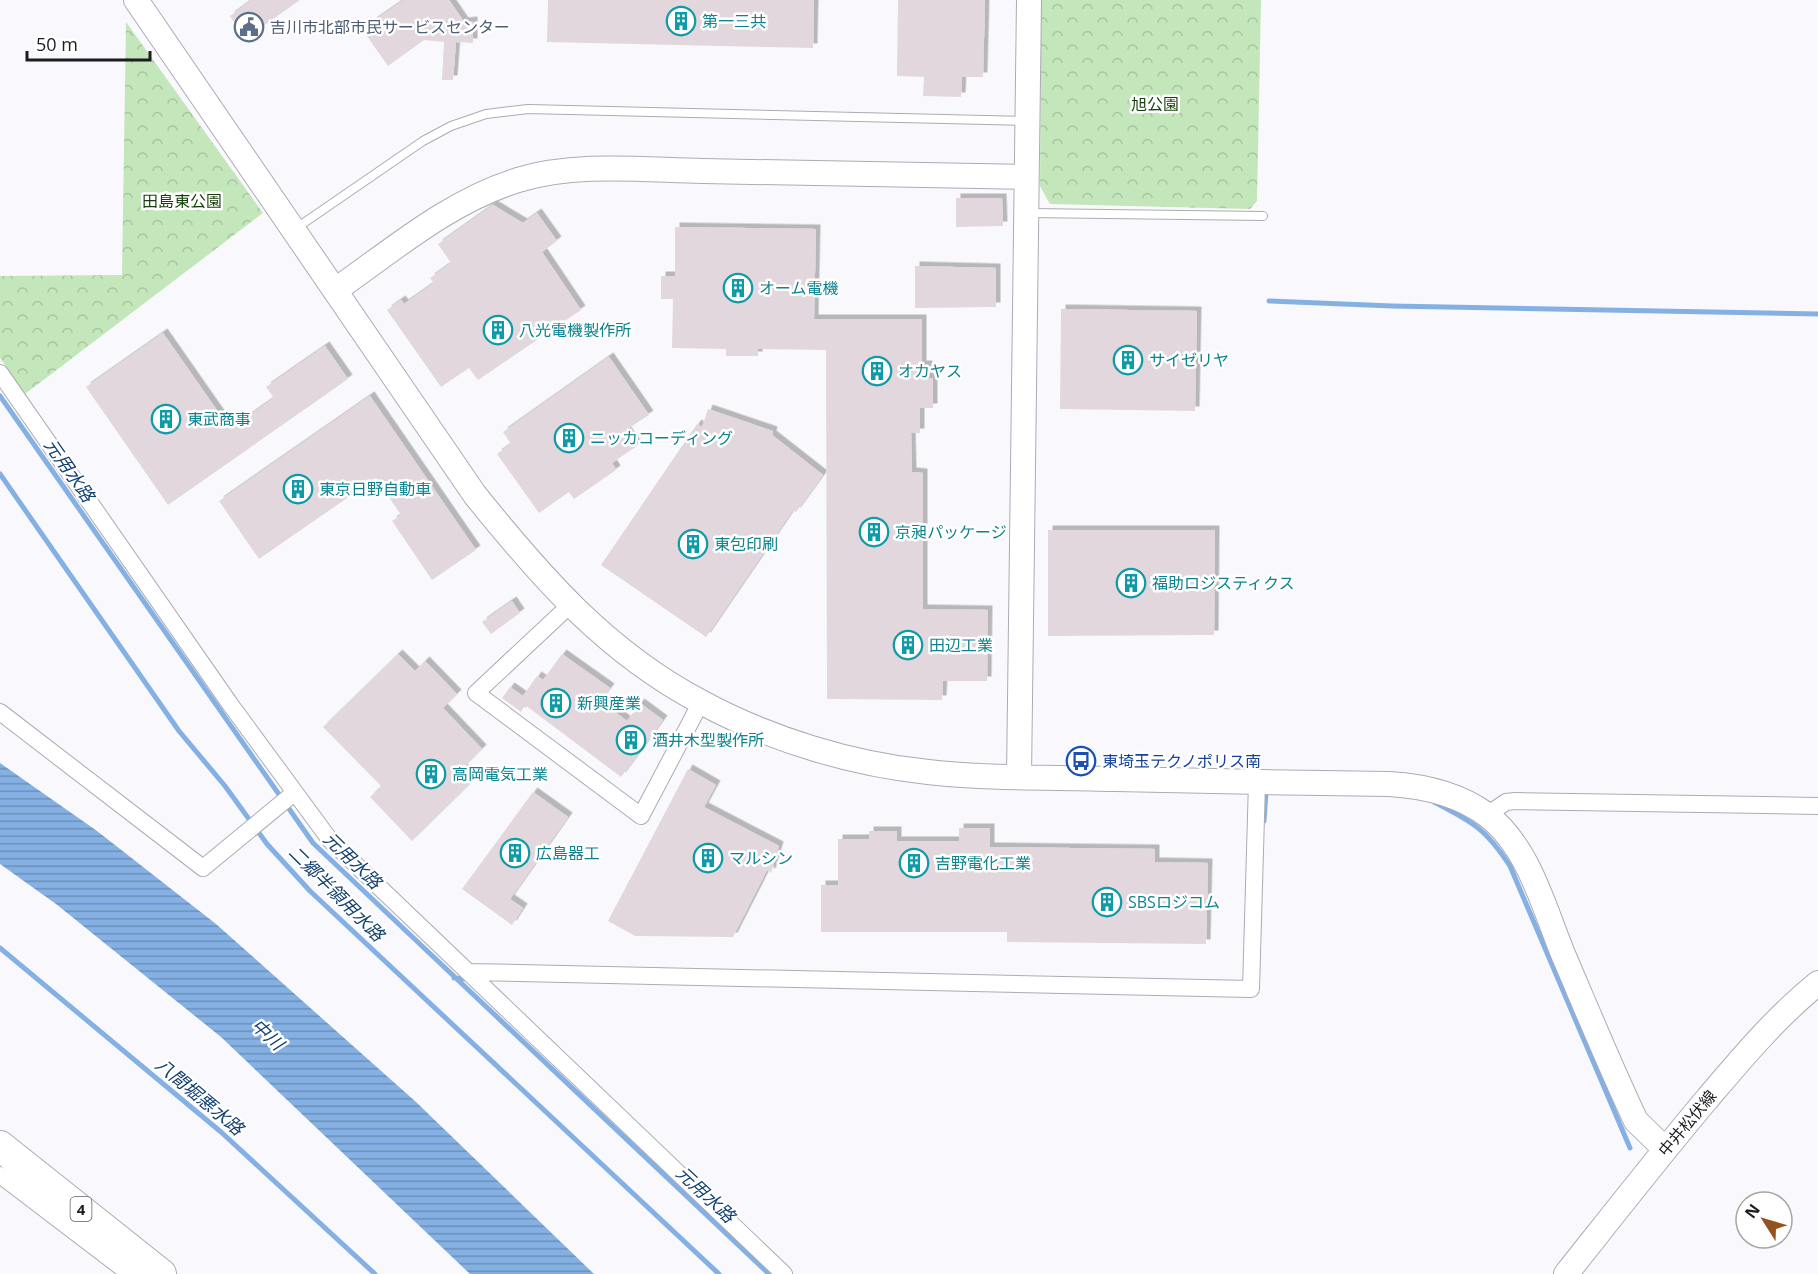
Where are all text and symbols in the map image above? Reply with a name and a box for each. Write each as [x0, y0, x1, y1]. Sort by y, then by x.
building icon: 第一三共 [665, 5, 697, 37]
place label: 第一三共 [702, 10, 766, 32]
public building icon: 吉川市北部市民サービスセンター [233, 11, 265, 43]
place label: 吉川市北部市民サービスセンター [270, 16, 510, 38]
scale bar [27, 24, 150, 62]
text: 50 m [36, 32, 78, 56]
park label: 旭公園 [1131, 93, 1179, 115]
park label: 田島東公園 [142, 190, 222, 212]
building icon: オーム電機 [722, 272, 754, 304]
place label: オーム電機 [759, 277, 839, 299]
building icon: 八光電機製作所 [482, 314, 514, 346]
place label: 八光電機製作所 [519, 319, 631, 341]
building icon: サイゼリヤ [1112, 344, 1144, 376]
place label: サイゼリヤ [1149, 349, 1229, 371]
building icon: オカヤス [861, 355, 893, 387]
place label: オカヤス [898, 360, 962, 382]
building icon: 東武商事 [150, 403, 182, 435]
place label: 東武商事 [187, 408, 251, 430]
building icon: ニッカコーディング [553, 422, 585, 454]
place label: ニッカコーディング [590, 427, 733, 449]
water label: 元用水路 [40, 434, 102, 508]
building icon: 東京日野自動車 [282, 473, 314, 505]
place label: 東京日野自動車 [319, 478, 431, 500]
building icon: 京昶パッケージ [858, 516, 890, 548]
place label: 京昶パッケージ [895, 521, 1007, 543]
building icon: 東包印刷 [677, 528, 709, 560]
place label: 東包印刷 [714, 533, 778, 555]
building icon: 福助ロジスティクス [1115, 567, 1147, 599]
place label: 福助ロジスティクス [1152, 572, 1295, 594]
building icon: 田辺工業 [892, 629, 924, 661]
place label: 田辺工業 [929, 634, 993, 656]
building icon: 新興産業 [540, 687, 572, 719]
place label: 新興産業 [577, 692, 641, 714]
building icon: 酒井木型製作所 [615, 724, 647, 756]
place label: 酒井木型製作所 [652, 729, 764, 751]
bus stop icon: 東埼玉テクノポリス南 [1065, 745, 1097, 777]
place label: 東埼玉テクノポリス南 [1102, 750, 1261, 772]
building icon: 高岡電気工業 [415, 758, 447, 790]
place label: 高岡電気工業 [452, 763, 548, 785]
water label: 元用水路 [319, 826, 389, 895]
building icon: 広島器工 [499, 837, 531, 869]
water label: 二郷半領用水路 [284, 840, 391, 947]
place label: 広島器工 [536, 842, 600, 864]
building icon: マルシン [692, 842, 724, 874]
place label: マルシン [729, 847, 793, 869]
building icon: 吉野電化工業 [898, 847, 930, 879]
place label: 吉野電化工業 [935, 852, 1031, 874]
building icon: SBSロジコム [1091, 886, 1123, 918]
place label: SBSロジコム [1128, 891, 1220, 913]
water label: 中川 [247, 1013, 291, 1056]
water label: 八間堀悪水路 [151, 1052, 251, 1141]
street label: 中井松伏線 [1653, 1085, 1721, 1161]
water label: 元用水路 [671, 1161, 742, 1229]
north arrow [1734, 1190, 1794, 1250]
road number: 4 [70, 1197, 92, 1221]
text: N [1739, 1199, 1765, 1223]

